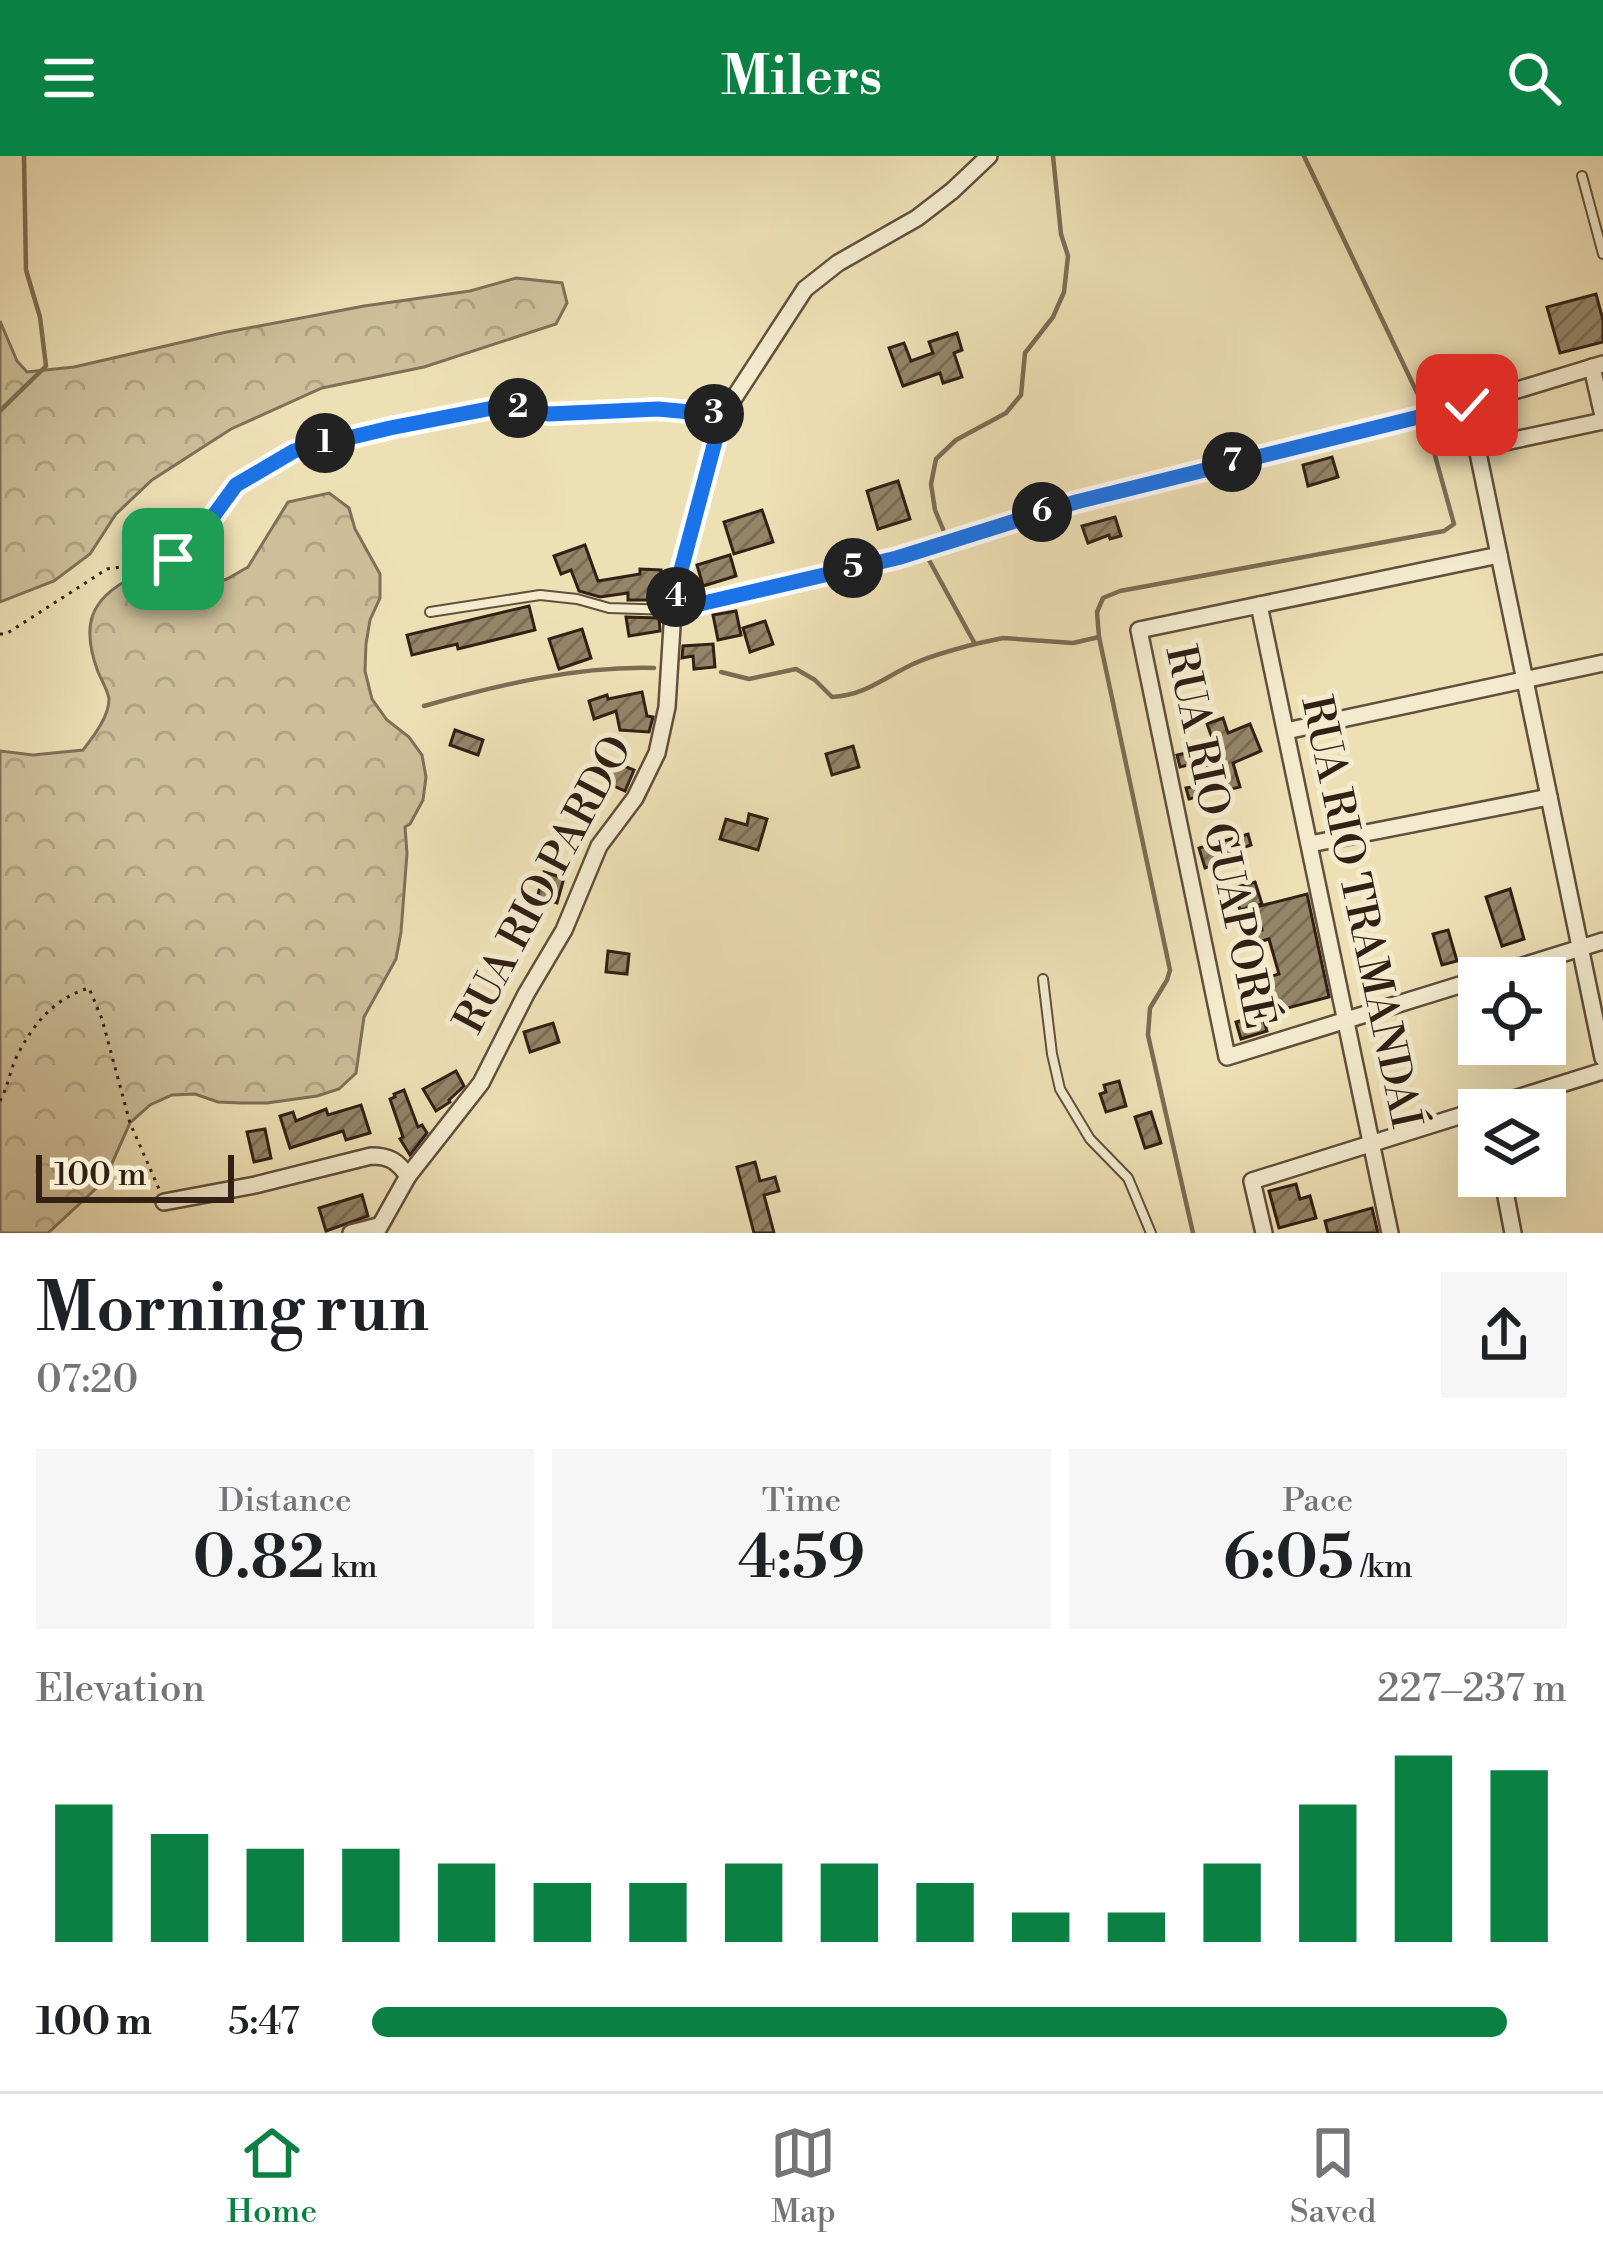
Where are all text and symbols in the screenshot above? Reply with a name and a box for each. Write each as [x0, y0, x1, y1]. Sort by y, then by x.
text: Milers [721, 44, 882, 112]
icon: menu [36, 45, 102, 111]
icon: search [1501, 45, 1567, 111]
pin [1416, 354, 1518, 456]
icon: check [1434, 372, 1500, 438]
pin: 2 [488, 378, 548, 438]
pin: 3 [684, 384, 744, 444]
text: 2 [508, 387, 528, 428]
text: 3 [704, 393, 724, 434]
pin: 1 [295, 413, 355, 473]
text: 1 [317, 422, 333, 463]
pin: 7 [1202, 432, 1262, 492]
text: 7 [1222, 441, 1242, 482]
pin: 6 [1012, 482, 1072, 542]
text: 6 [1032, 491, 1052, 532]
pin [122, 508, 224, 610]
icon: arrive [140, 526, 206, 592]
pin: 5 [823, 538, 883, 598]
text: 5 [843, 547, 863, 588]
pin: 4 [646, 567, 706, 627]
text: 4 [665, 576, 687, 617]
street label: RUA RIO GUAPORÉ [1153, 640, 1288, 1033]
street label: RUA RIO TRAMANDAÍ [1288, 690, 1435, 1133]
street label: RUA RIO PARDO [443, 727, 645, 1043]
map controls [1458, 957, 1566, 1197]
button: locate [1458, 957, 1566, 1065]
button: layers [1458, 1089, 1566, 1197]
scale bar [36, 1149, 234, 1202]
text: 100 m [54, 1155, 147, 1196]
text: Morning run [36, 1269, 429, 1352]
button: share [1441, 1272, 1567, 1398]
text: 07:20 [36, 1356, 138, 1405]
text: Distance [219, 1481, 352, 1522]
text: Time [762, 1481, 841, 1522]
text: Pace [1282, 1481, 1353, 1522]
text: 0.82 [193, 1522, 325, 1597]
text: 4:59 [738, 1522, 865, 1597]
text: 6:05 [1223, 1522, 1354, 1597]
text: km [325, 1547, 378, 1588]
text: /km [1354, 1547, 1413, 1588]
text: Elevation [36, 1665, 205, 1714]
text: 227–237 m [1377, 1665, 1567, 1714]
text: 100 m [36, 1998, 152, 2047]
text: 5:47 [228, 1998, 300, 2047]
tab: Home [227, 2120, 317, 2233]
tab: Map [770, 2120, 836, 2233]
tab: Saved [1290, 2120, 1376, 2233]

